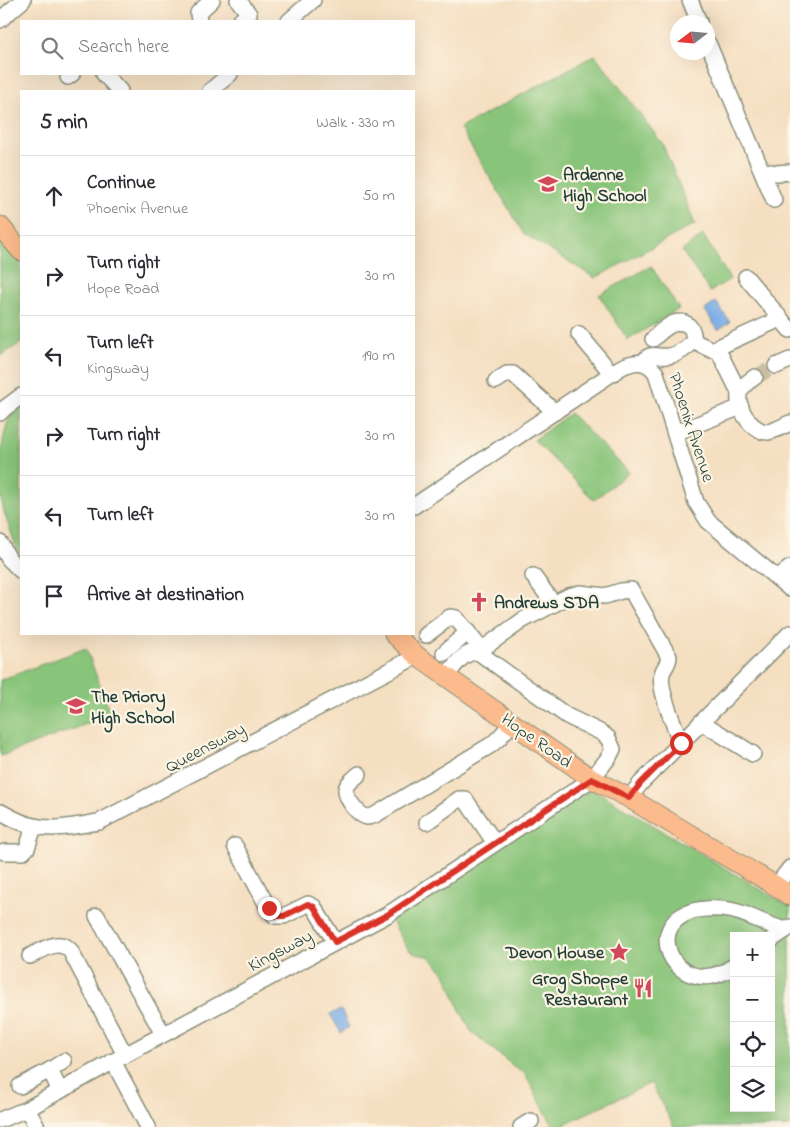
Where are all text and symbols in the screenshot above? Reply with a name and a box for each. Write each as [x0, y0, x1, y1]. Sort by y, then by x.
north arrow [670, 15, 715, 60]
search box [20, 20, 415, 75]
icon: search [38, 34, 66, 62]
text: Search here [78, 34, 169, 61]
text: 5 min [40, 108, 88, 138]
text: Walk · 330 m [316, 111, 395, 135]
place label: Ardenne High School [563, 163, 646, 211]
text: Continue [87, 170, 155, 197]
school or university icon: Ardenne High School [537, 173, 559, 195]
icon: ahead [40, 182, 68, 210]
text: 50 m [363, 184, 395, 208]
text: Phoenix Avenue [87, 197, 188, 221]
text: Turn right [87, 250, 160, 277]
icon: right [40, 262, 68, 290]
text: 30 m [365, 264, 395, 288]
text: Hope Road [87, 277, 159, 301]
text: Turn left [87, 330, 154, 357]
icon: left [40, 342, 68, 370]
text: 190 m [362, 344, 395, 368]
text: Kingsway [87, 357, 149, 381]
street label: Phoenix Avenue [660, 369, 720, 487]
icon: right [40, 422, 68, 450]
text: Turn right [87, 422, 160, 449]
text: 30 m [365, 424, 395, 448]
icon: left [40, 502, 68, 530]
text: Turn left [87, 502, 154, 529]
text: 30 m [365, 504, 395, 528]
icon: arrive [40, 582, 68, 610]
text: Arrive at destination [87, 582, 244, 609]
church icon: Andrews SDA [468, 591, 490, 613]
place label: Andrews SDA [494, 591, 599, 617]
place label: The Priory High School [91, 685, 174, 733]
school or university icon: The Priory High School [65, 695, 87, 717]
street label: Hope Road [495, 708, 577, 776]
street label: Queensway [161, 717, 251, 781]
route start [670, 732, 693, 755]
route end [258, 897, 281, 920]
street label: Kingsway [244, 924, 318, 980]
map controls [730, 932, 775, 1112]
button: + [730, 932, 775, 977]
place label: Devon House [505, 941, 605, 967]
place icon: Devon House [608, 941, 630, 963]
place label: Grog Shoppe Restaurant [532, 967, 629, 1014]
restaurant icon: Grog Shoppe Restaurant [632, 977, 654, 999]
button: − [730, 977, 775, 1022]
button: locate [730, 1022, 775, 1067]
button: layers [730, 1067, 775, 1112]

